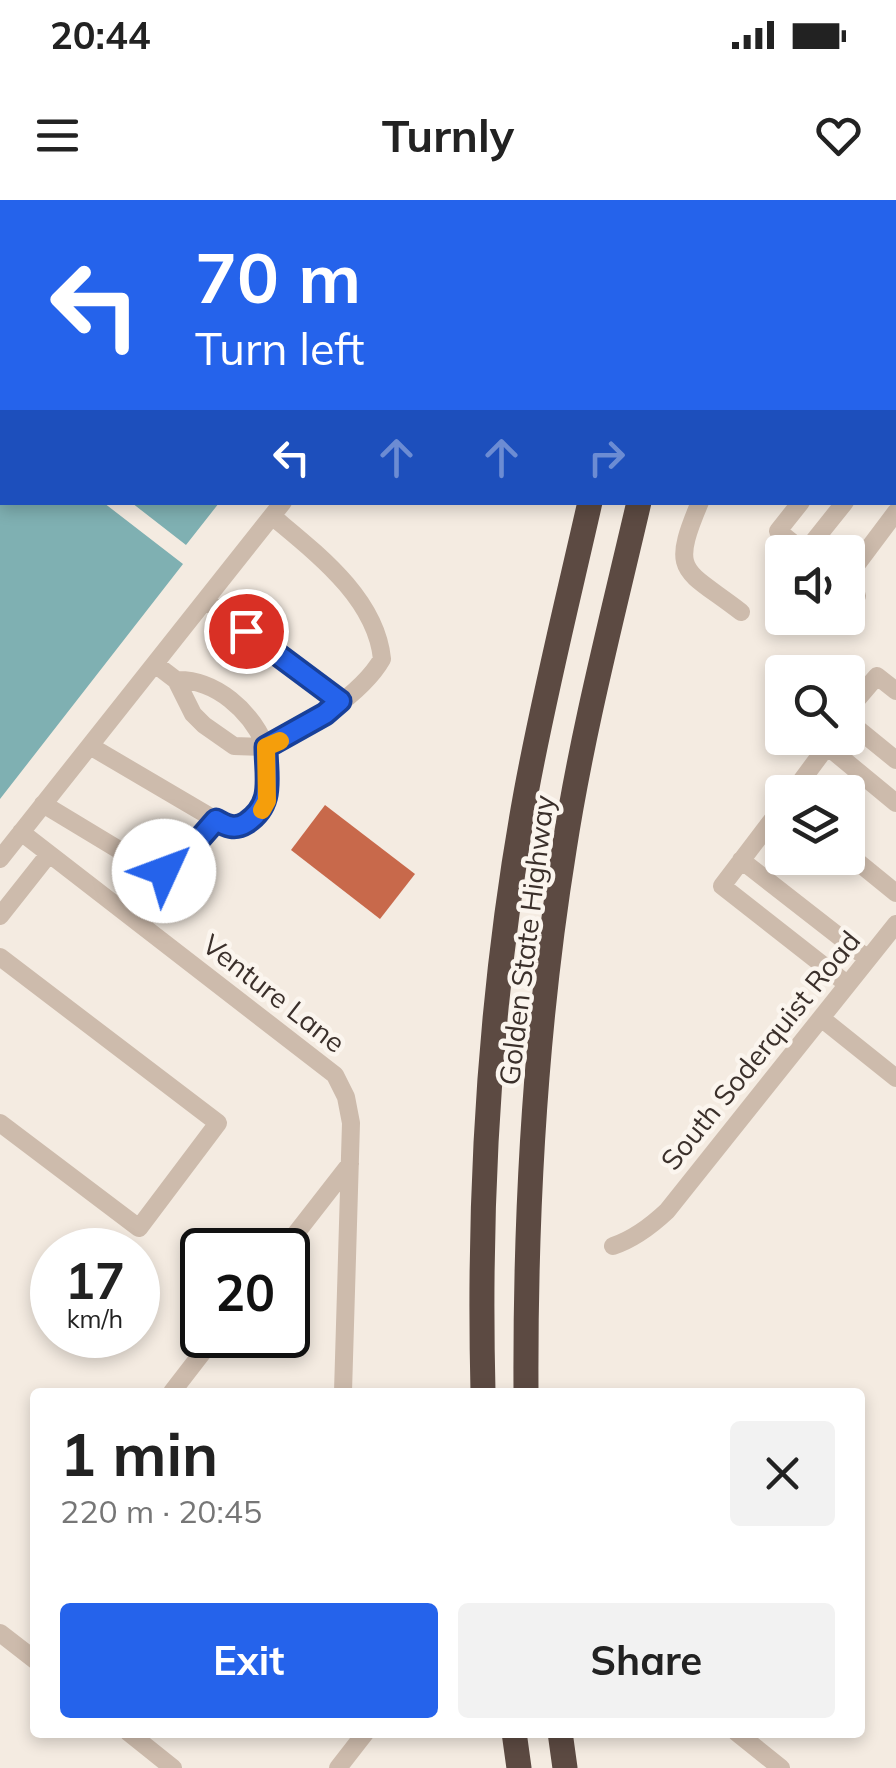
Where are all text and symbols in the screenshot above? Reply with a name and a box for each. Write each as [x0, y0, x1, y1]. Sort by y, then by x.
text: 20:44 [50, 11, 151, 59]
text: Turnly [382, 107, 514, 163]
icon: menu [30, 108, 85, 163]
icon: heart [811, 108, 866, 163]
text: 70 m [195, 233, 361, 321]
icon: left [30, 240, 160, 370]
text: Turn left [195, 320, 364, 376]
icon: left [264, 430, 319, 485]
icon: ahead [369, 430, 424, 485]
icon: ahead [474, 430, 529, 485]
icon: right [579, 430, 634, 485]
map controls [765, 535, 865, 875]
button: sound [765, 535, 865, 635]
pin [204, 589, 289, 674]
icon: arrive [219, 604, 274, 659]
button: search [765, 655, 865, 755]
button: layers [765, 775, 865, 875]
street label: Golden State Highway [491, 793, 561, 1087]
position arrow [112, 819, 216, 923]
street label: South Soderquist Road [653, 923, 867, 1177]
street label: Venture Lane [196, 926, 352, 1060]
speed limit sign: 20 [180, 1228, 310, 1358]
text: 17 [65, 1249, 125, 1312]
text: km/h [67, 1303, 123, 1334]
text: 1 min [60, 1416, 218, 1491]
button: close [730, 1421, 835, 1526]
text: 220 m · 20:45 [60, 1491, 262, 1531]
button: Exit [60, 1603, 438, 1718]
button: Share [458, 1603, 835, 1718]

